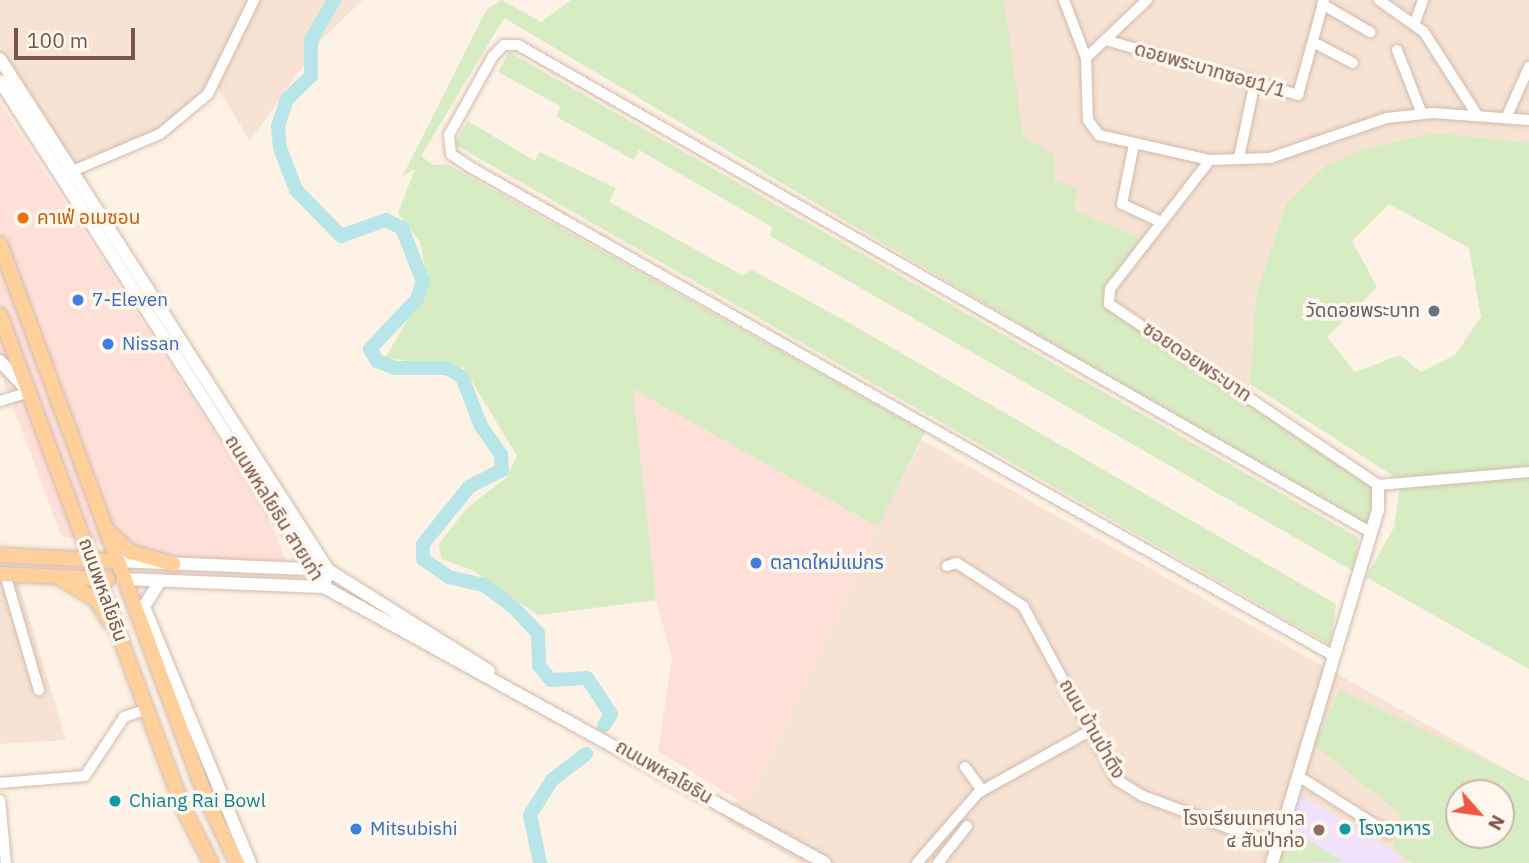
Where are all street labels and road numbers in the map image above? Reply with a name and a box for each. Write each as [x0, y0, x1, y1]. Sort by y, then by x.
street label: ดอยพระบาทซอย1/1 [1132, 37, 1288, 103]
street label: ซอยดอยพระบาท [1138, 317, 1256, 407]
street label: ถนนพหลโยธิน สายเก่า [220, 431, 328, 585]
street label: ถนนพหลโยธิน [74, 535, 132, 645]
street label: ถนน บ้านป่าตึง [1054, 675, 1130, 783]
street label: ถนนพหลโยธิน [611, 735, 717, 809]

